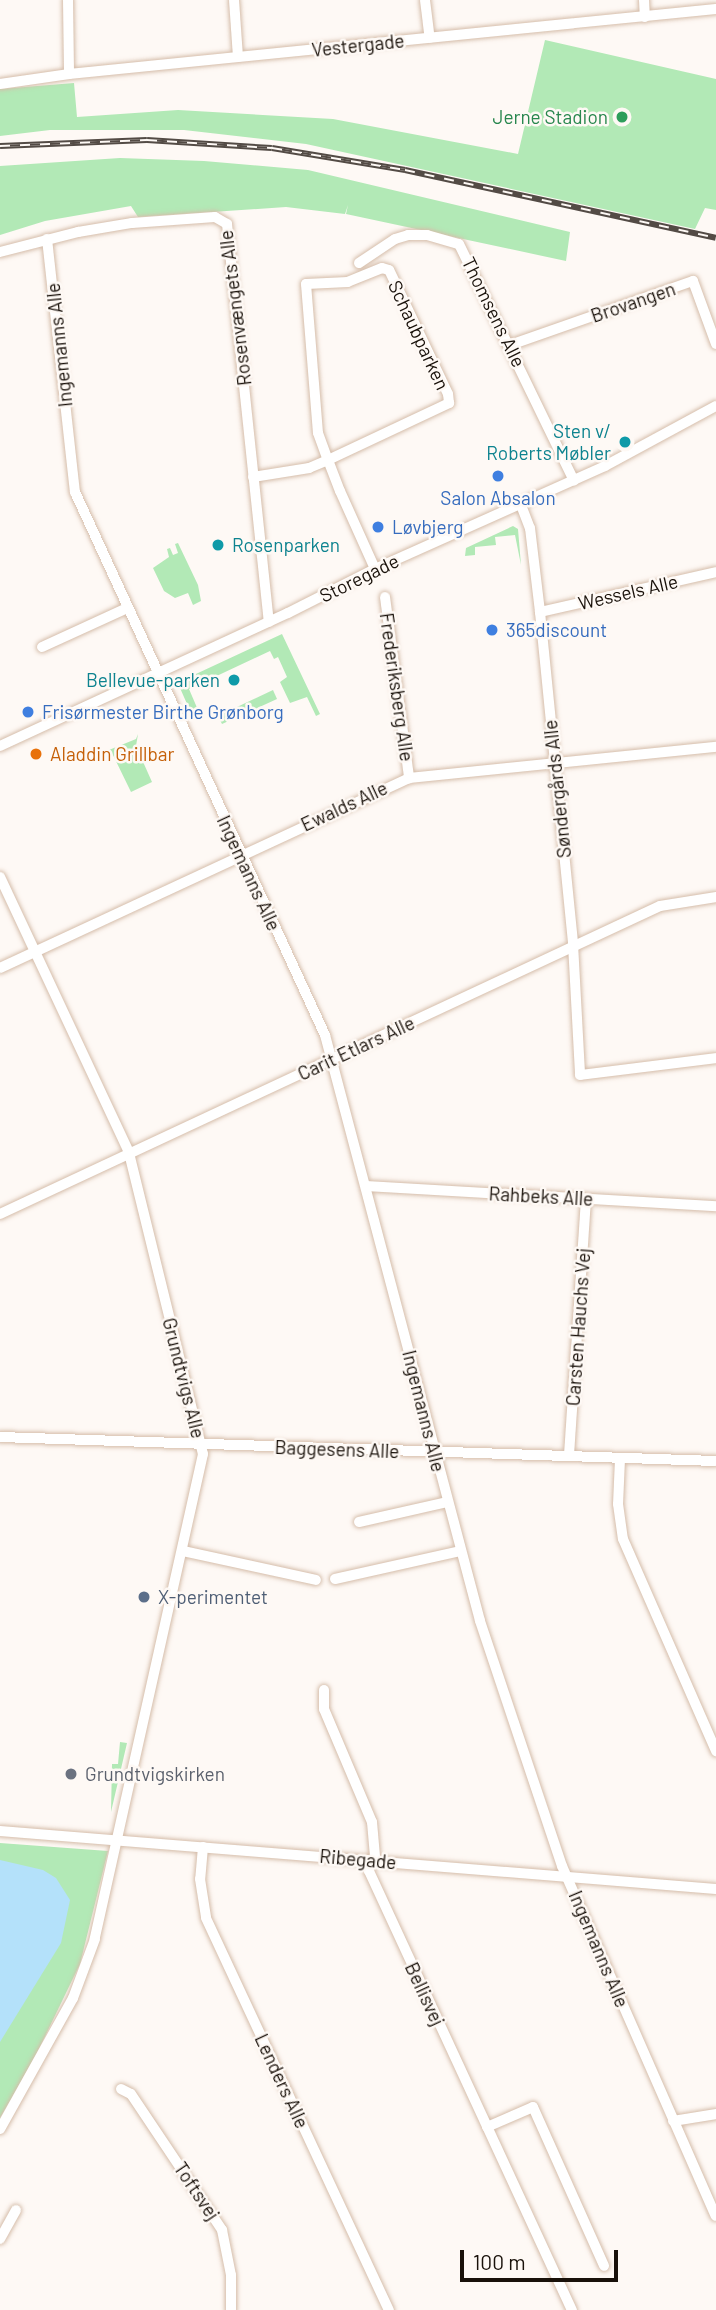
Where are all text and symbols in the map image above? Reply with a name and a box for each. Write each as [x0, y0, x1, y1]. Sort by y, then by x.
street label: Vestergade [310, 29, 406, 61]
place label: Jerne Stadion [492, 106, 608, 128]
marker: Jerne Stadion [614, 109, 630, 125]
street label: Rosenvængets Alle [214, 229, 256, 387]
street label: Thomsens Alle [457, 253, 531, 371]
street label: Schaubparken [384, 277, 454, 393]
street label: Brovangen [588, 277, 678, 327]
street label: Ingemanns Alle [41, 282, 77, 408]
place label: Sten v/ Roberts Møbler [486, 420, 611, 464]
marker: Sten v/ Roberts Møbler [617, 434, 633, 450]
marker: Salon Absalon [490, 468, 506, 484]
place label: Salon Absalon [440, 487, 556, 509]
place label: Løvbjerg [392, 516, 463, 538]
marker: Løvbjerg [370, 519, 386, 535]
place label: Rosenparken [232, 534, 340, 556]
marker: Rosenparken [210, 537, 226, 553]
street label: Storegade [316, 549, 402, 607]
street label: Wessels Alle [576, 569, 680, 615]
street label: Frederiksberg Alle [375, 611, 419, 763]
place label: 365discount [506, 619, 607, 641]
marker: 365discount [484, 622, 500, 638]
place label: Bellevue-parken [86, 669, 220, 691]
marker: Bellevue-parken [226, 672, 242, 688]
place label: Frisørmester Birthe Grønborg [42, 701, 284, 723]
marker: Frisørmester Birthe Grønborg [20, 704, 36, 720]
street label: Søndergårds Alle [538, 719, 576, 859]
place label: Aladdin Grillbar [50, 743, 174, 765]
marker: Aladdin Grillbar [28, 746, 44, 762]
street label: Ewalds Alle [297, 776, 391, 836]
street label: Ingemanns Alle [212, 812, 286, 934]
street label: Carit Etlars Alle [294, 1011, 418, 1085]
street label: Rahbeks Alle [488, 1182, 594, 1210]
street label: Carsten Hauchs Vej [561, 1247, 595, 1407]
street label: Grundtvigs Alle [158, 1315, 210, 1441]
street label: Ingemanns Alle [398, 1348, 450, 1474]
street label: Baggesens Alle [274, 1435, 400, 1463]
place label: X-perimentet [158, 1586, 268, 1608]
marker: X-perimentet [136, 1589, 152, 1605]
place label: Grundtvigskirken [85, 1763, 225, 1785]
marker: Grundtvigskirken [63, 1766, 79, 1782]
street label: Ribegade [319, 1844, 397, 1874]
street label: Ingemanns Alle [564, 1887, 634, 2011]
street label: Bellisvej [400, 1959, 450, 2029]
street label: Lenders Alle [250, 2030, 314, 2132]
street label: Toftsvej [169, 2158, 225, 2224]
scale bar [464, 2236, 622, 2280]
text: 100 m [473, 2249, 526, 2274]

